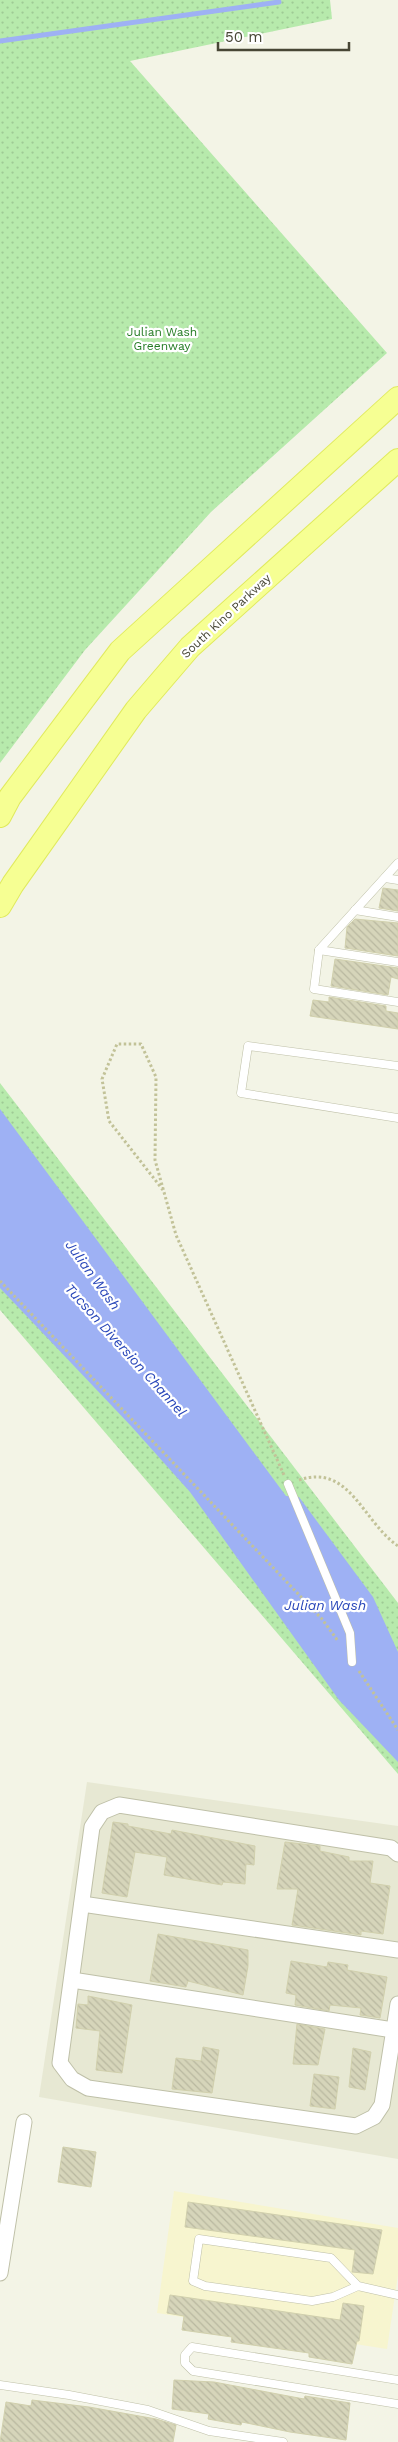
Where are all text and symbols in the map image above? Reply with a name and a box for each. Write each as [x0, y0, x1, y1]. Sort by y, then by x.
scale bar [218, 20, 349, 52]
text: 50 m [225, 28, 262, 46]
park label: Julian Wash Greenway [127, 325, 197, 353]
street label: South Kino Parkway [178, 570, 274, 661]
water label: Julian Wash [62, 1237, 124, 1313]
water label: Tucson Diversion Channel [62, 1280, 190, 1420]
water label: Julian Wash [284, 1597, 366, 1613]

